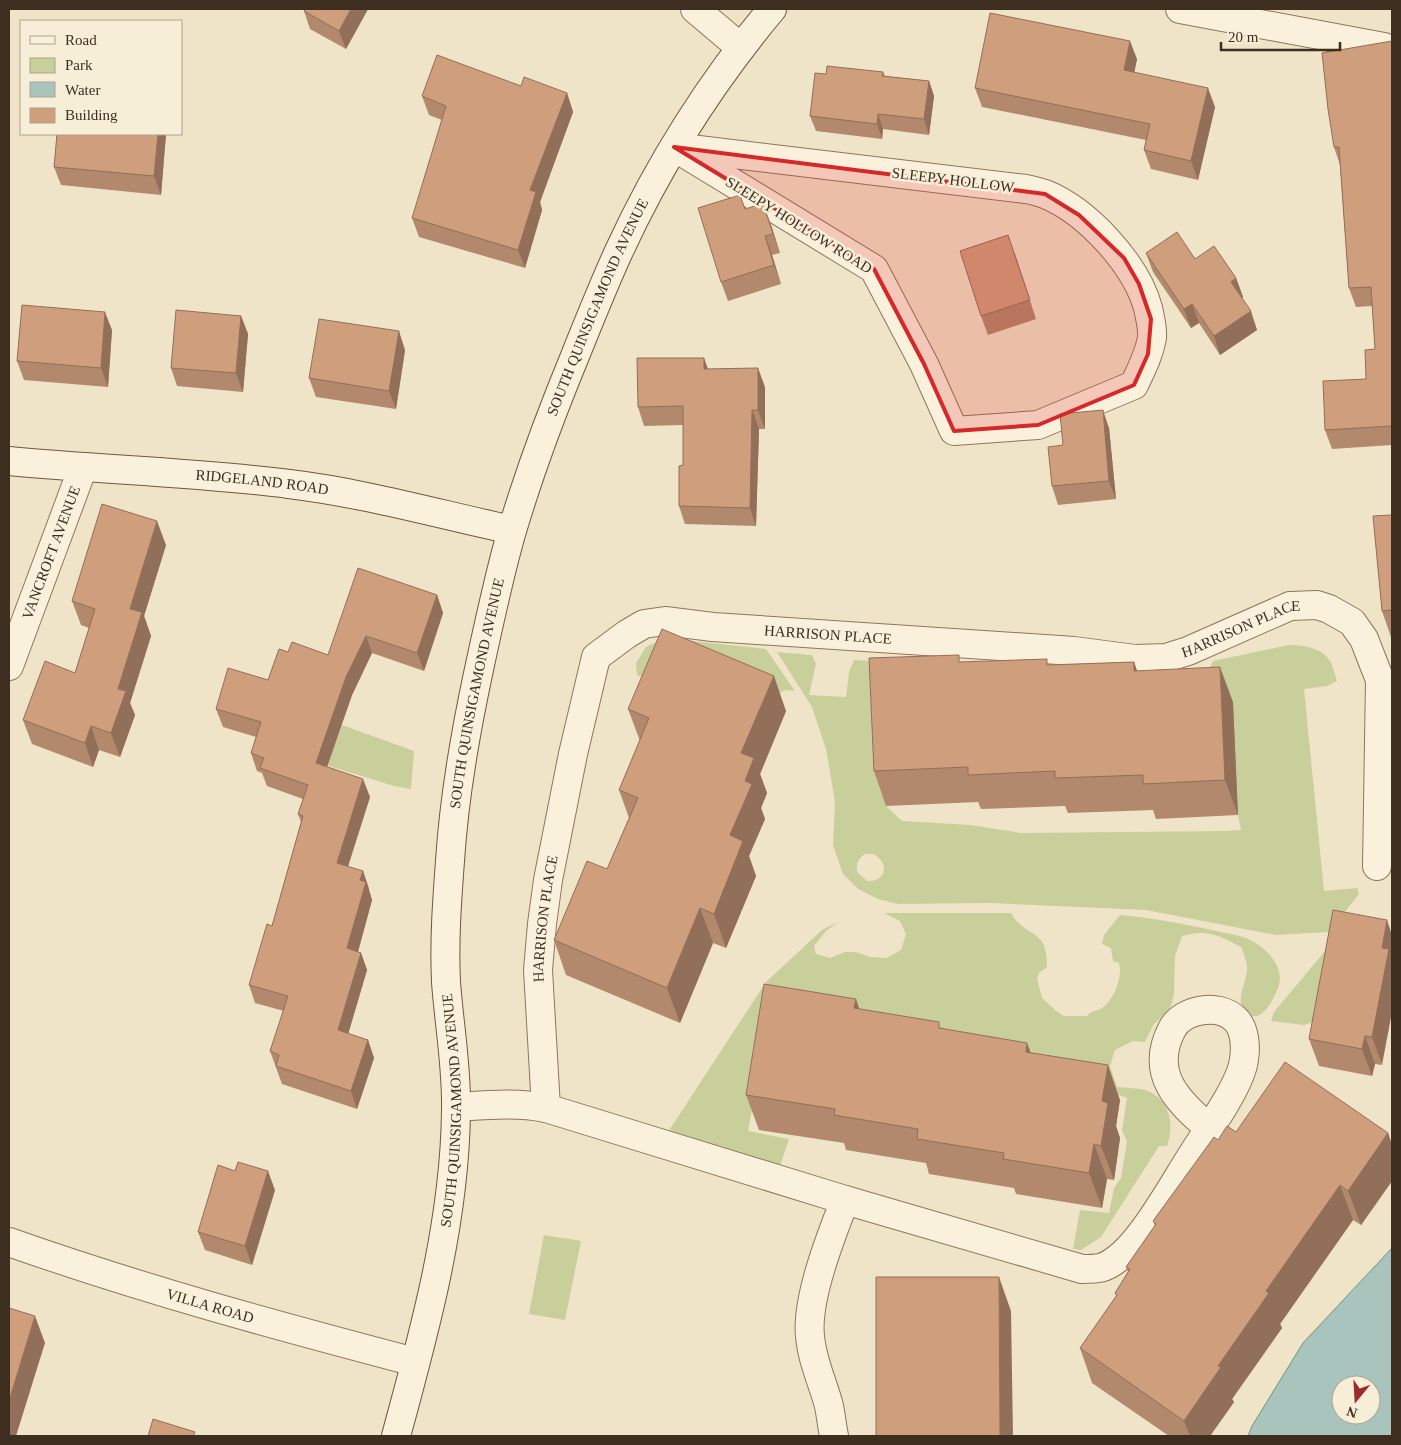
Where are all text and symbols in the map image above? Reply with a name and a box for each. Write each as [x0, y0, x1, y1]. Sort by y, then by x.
legend [20, 20, 182, 135]
scale bar [1221, 20, 1340, 52]
text: 20 m [1228, 29, 1259, 45]
text: Road [65, 32, 97, 48]
text: Park [65, 57, 93, 73]
text: Water [65, 82, 100, 98]
text: Building [65, 107, 118, 123]
street label: SLEEPY HOLLOW [891, 165, 1016, 196]
street label: SLEEPY HOLLOW ROAD [723, 173, 875, 277]
street label: SOUTH QUINSIGAMOND AVENUE [544, 196, 651, 418]
street label: RIDGELAND ROAD [195, 467, 330, 498]
street label: VANCROFT AVENUE [19, 484, 83, 622]
street label: SOUTH QUINSIGAMOND AVENUE [447, 576, 507, 810]
street label: HARRISON PLACE [1180, 598, 1301, 661]
street label: HARRISON PLACE [763, 622, 892, 647]
street label: HARRISON PLACE [530, 854, 561, 983]
street label: SOUTH QUINSIGAMOND AVENUE [437, 993, 464, 1229]
street label: VILLA ROAD [164, 1286, 256, 1326]
north arrow [1331, 1375, 1381, 1425]
text: N [1345, 1403, 1359, 1421]

